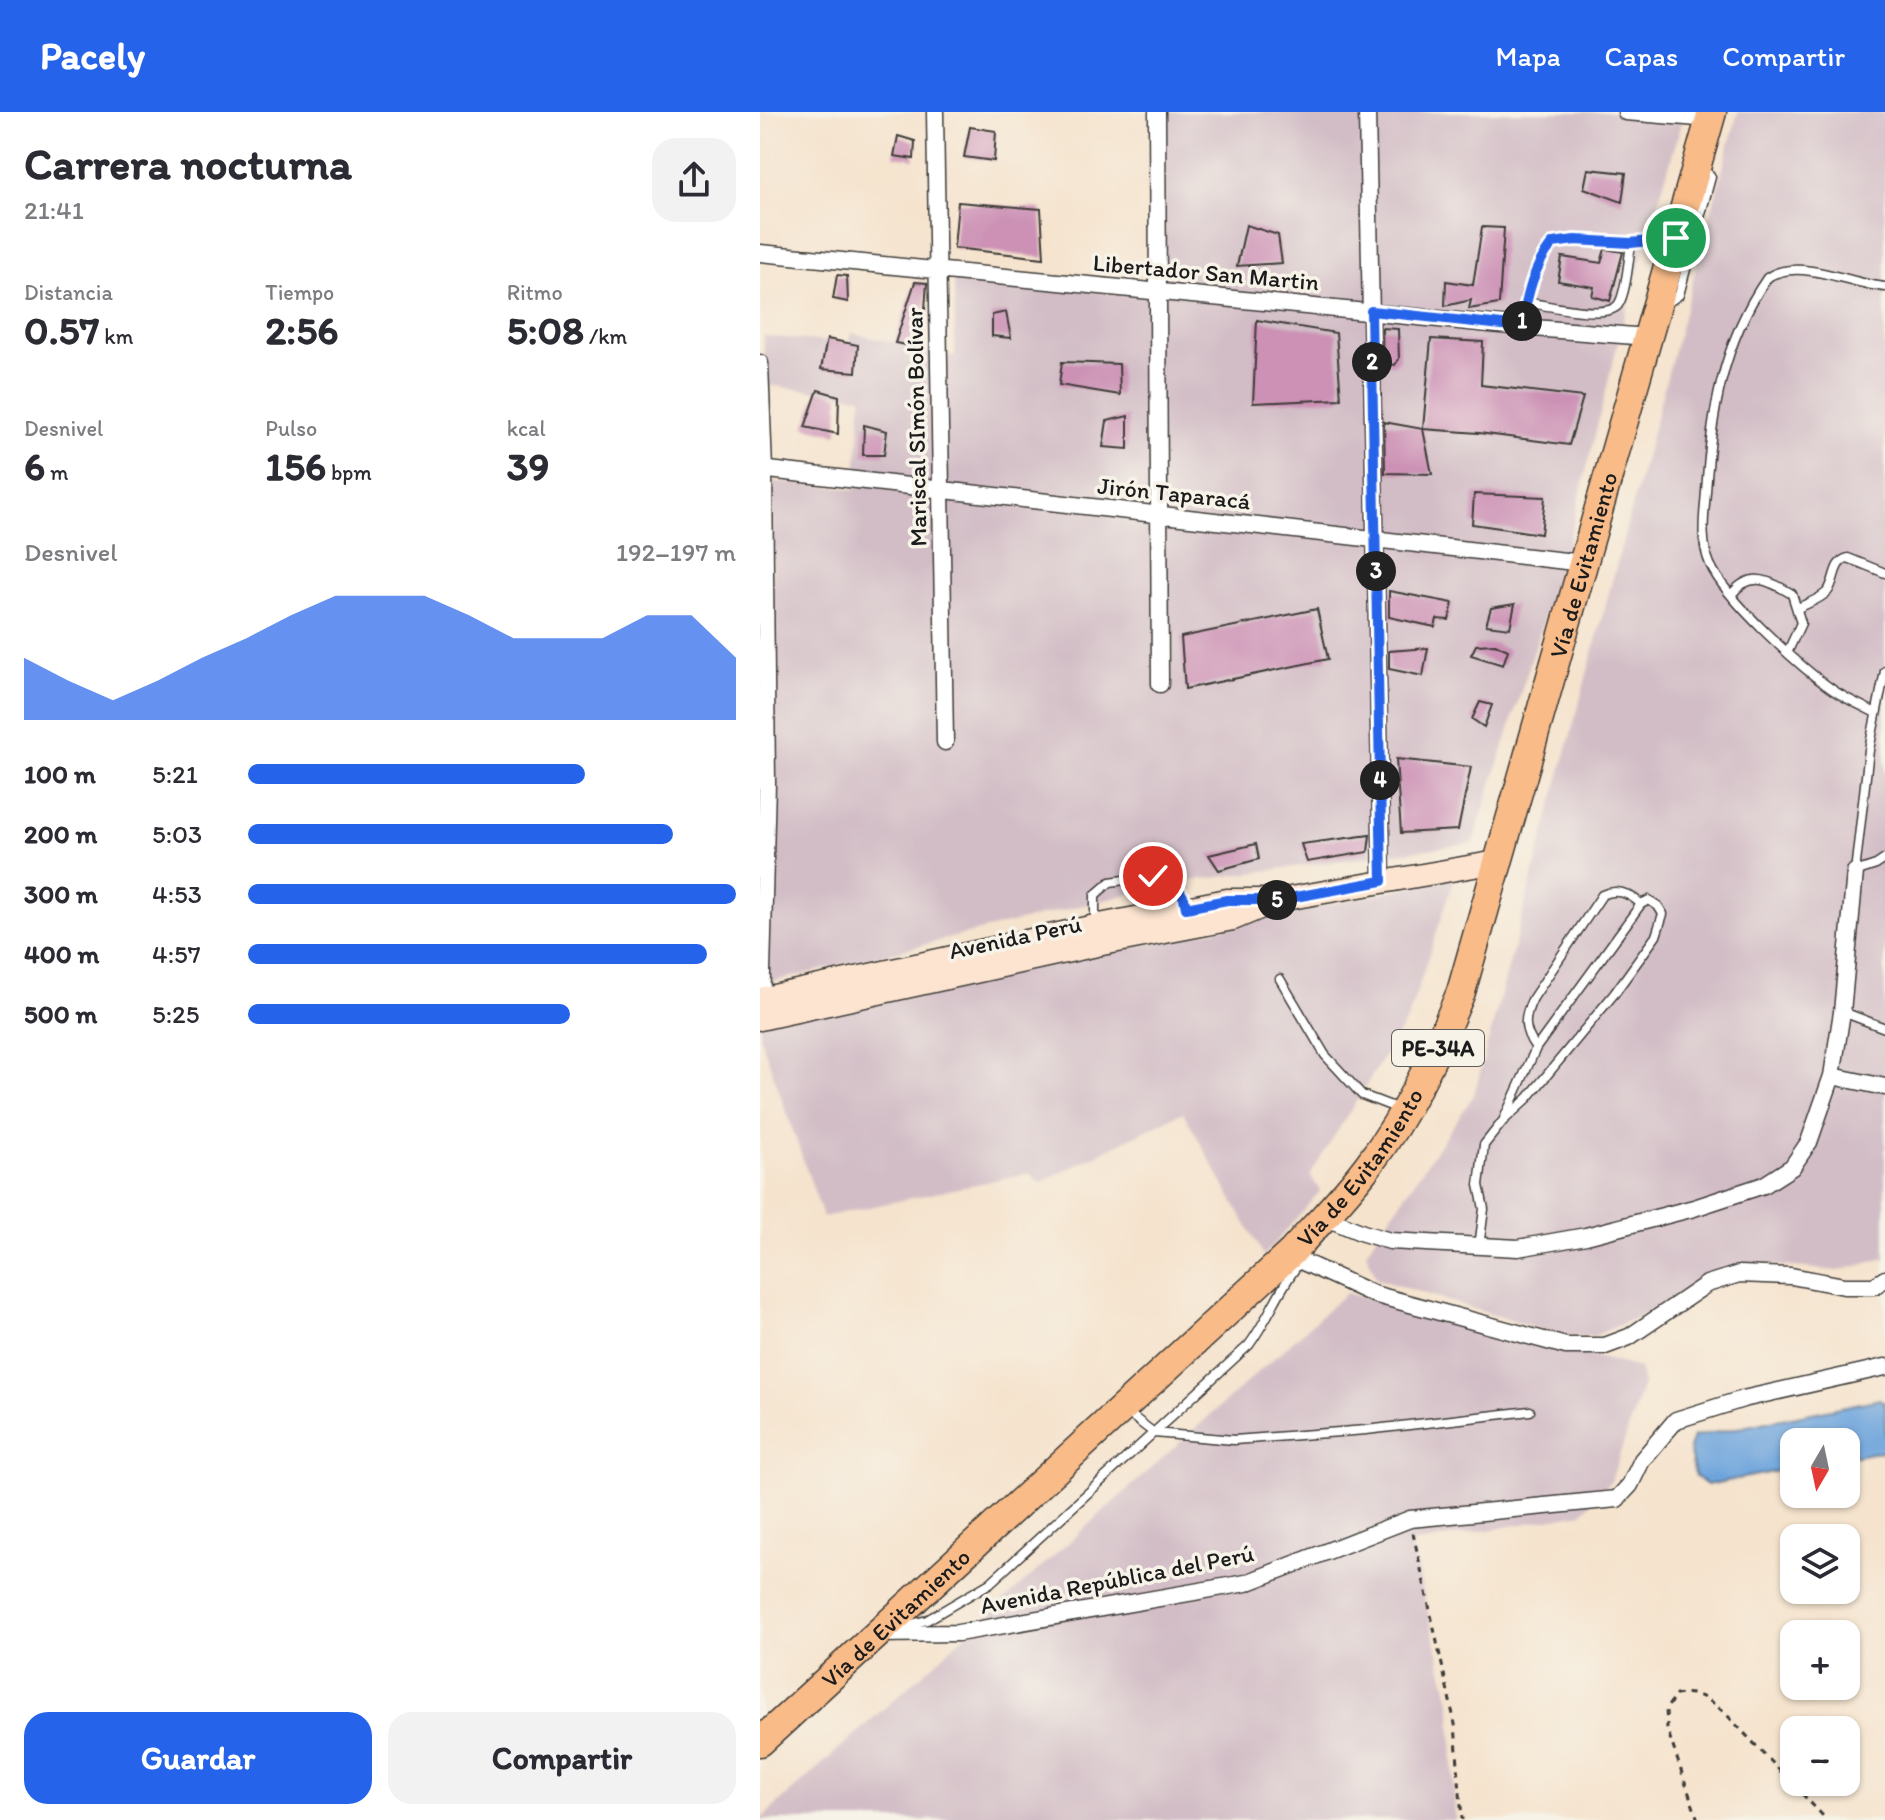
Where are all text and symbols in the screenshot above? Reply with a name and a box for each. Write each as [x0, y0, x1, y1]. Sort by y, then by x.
text: Pacely [40, 33, 145, 79]
text: Mapa [1495, 39, 1561, 73]
text: Capas [1605, 39, 1678, 73]
text: Compartir [1722, 39, 1845, 73]
text: Carrera nocturna [24, 137, 352, 190]
button: share [652, 138, 736, 222]
text: 21:41 [24, 194, 84, 226]
pin [1642, 204, 1710, 272]
icon: arrive [1654, 216, 1698, 260]
street label: Libertador San Martin [1092, 248, 1321, 296]
text: Distancia [24, 279, 113, 306]
text: Tiempo [265, 279, 334, 306]
text: Ritmo [507, 279, 563, 306]
pin: 1 [1502, 301, 1542, 341]
text: 0.57 [24, 306, 99, 354]
text: 2:56 [265, 306, 338, 354]
text: 5:08 [507, 306, 584, 354]
street label: Mariscal SImón Bolívar [899, 307, 933, 547]
text: 1 [1517, 307, 1527, 334]
text: km [99, 323, 133, 350]
text: /km [584, 323, 627, 350]
pin: 2 [1352, 342, 1392, 382]
text: 2 [1366, 348, 1378, 375]
text: Desnivel [24, 415, 103, 442]
text: Pulso [265, 415, 317, 442]
text: kcal [507, 415, 546, 442]
text: 6 [24, 442, 45, 490]
text: 156 [265, 442, 326, 490]
text: 39 [507, 442, 549, 490]
text: m [45, 459, 69, 486]
text: bpm [326, 459, 372, 486]
street label: Vía de Evitamiento [1542, 468, 1623, 661]
street label: Jirón Taparacá [1096, 471, 1252, 516]
text: Desnivel [24, 536, 118, 568]
text: 192–197 m [616, 536, 736, 568]
pin: 3 [1356, 551, 1396, 591]
text: 3 [1370, 557, 1382, 584]
text: 100 m [24, 758, 96, 790]
text: 5:21 [152, 758, 198, 790]
pin: 4 [1360, 760, 1400, 800]
text: 4 [1373, 766, 1387, 793]
text: 200 m [24, 818, 97, 850]
text: 5:03 [152, 818, 202, 850]
pin [1119, 842, 1187, 910]
icon: check [1131, 854, 1175, 898]
text: 300 m [24, 878, 98, 910]
text: 4:53 [152, 878, 202, 910]
pin: 5 [1257, 880, 1297, 920]
text: 5 [1271, 886, 1283, 913]
street label: Avenida Perú [946, 909, 1084, 965]
text: 400 m [24, 938, 99, 970]
text: 4:57 [152, 938, 201, 970]
text: 500 m [24, 998, 97, 1030]
text: 5:25 [152, 998, 199, 1030]
road number: PE-34A [1392, 1030, 1484, 1066]
street label: Vía de Evitamiento [1290, 1083, 1429, 1253]
north arrow [1780, 1428, 1860, 1508]
map controls [1780, 1428, 1860, 1796]
button: layers [1780, 1524, 1860, 1604]
street label: Avenida República del Perú [978, 1538, 1256, 1620]
street label: Vía de Evitamiento [815, 1542, 976, 1693]
button: + [1780, 1620, 1860, 1700]
button: Guardar [24, 1712, 372, 1804]
button: Compartir [388, 1712, 736, 1804]
button: − [1780, 1716, 1860, 1796]

